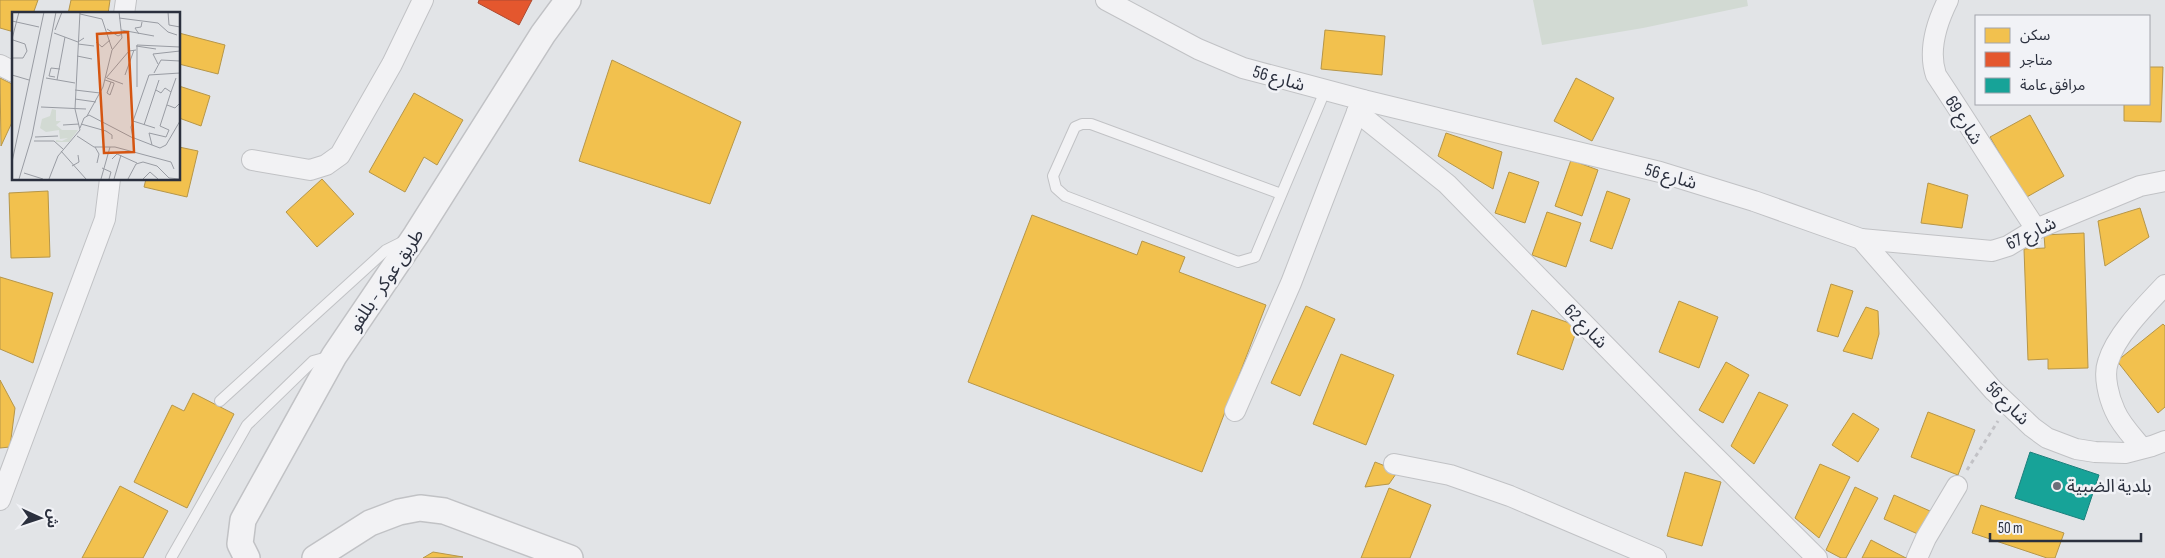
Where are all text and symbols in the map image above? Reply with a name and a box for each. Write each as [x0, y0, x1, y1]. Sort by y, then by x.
inset map [12, 12, 180, 180]
legend [1975, 15, 2150, 105]
text: سكن [2020, 26, 2051, 45]
text: متاجر [2019, 51, 2053, 70]
street label: شارع 56 [1250, 61, 1307, 99]
text: مرافق عامة [2020, 76, 2085, 95]
street label: شارع 69 [1938, 92, 1987, 150]
street label: شارع 56 [1642, 159, 1699, 197]
street label: شارع 67 [2003, 212, 2061, 257]
street label: طريق عوكر - بللفو [344, 225, 428, 336]
street label: شارع 62 [1557, 300, 1612, 355]
street label: شارع 56 [1979, 377, 2034, 432]
place label: بلدية الضبية [2067, 476, 2152, 497]
marker: بلدية الضبية [2051, 480, 2063, 492]
north arrow [15, 493, 65, 543]
text: ش [43, 509, 61, 529]
scale bar [1990, 510, 2141, 542]
text: 50 m [1998, 519, 2023, 538]

